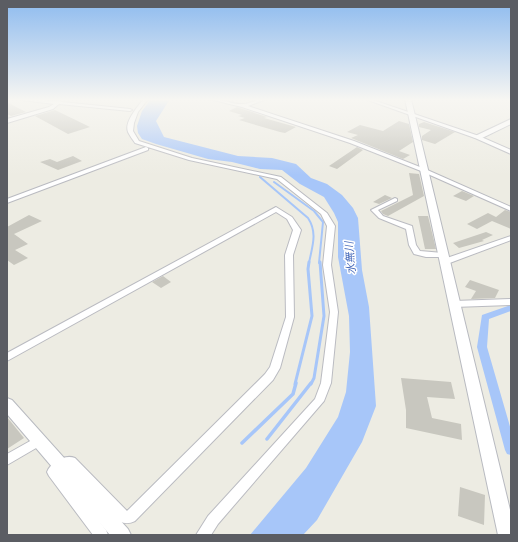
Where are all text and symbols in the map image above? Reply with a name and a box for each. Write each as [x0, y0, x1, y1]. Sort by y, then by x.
water label: 水無川 [341, 240, 359, 275]

